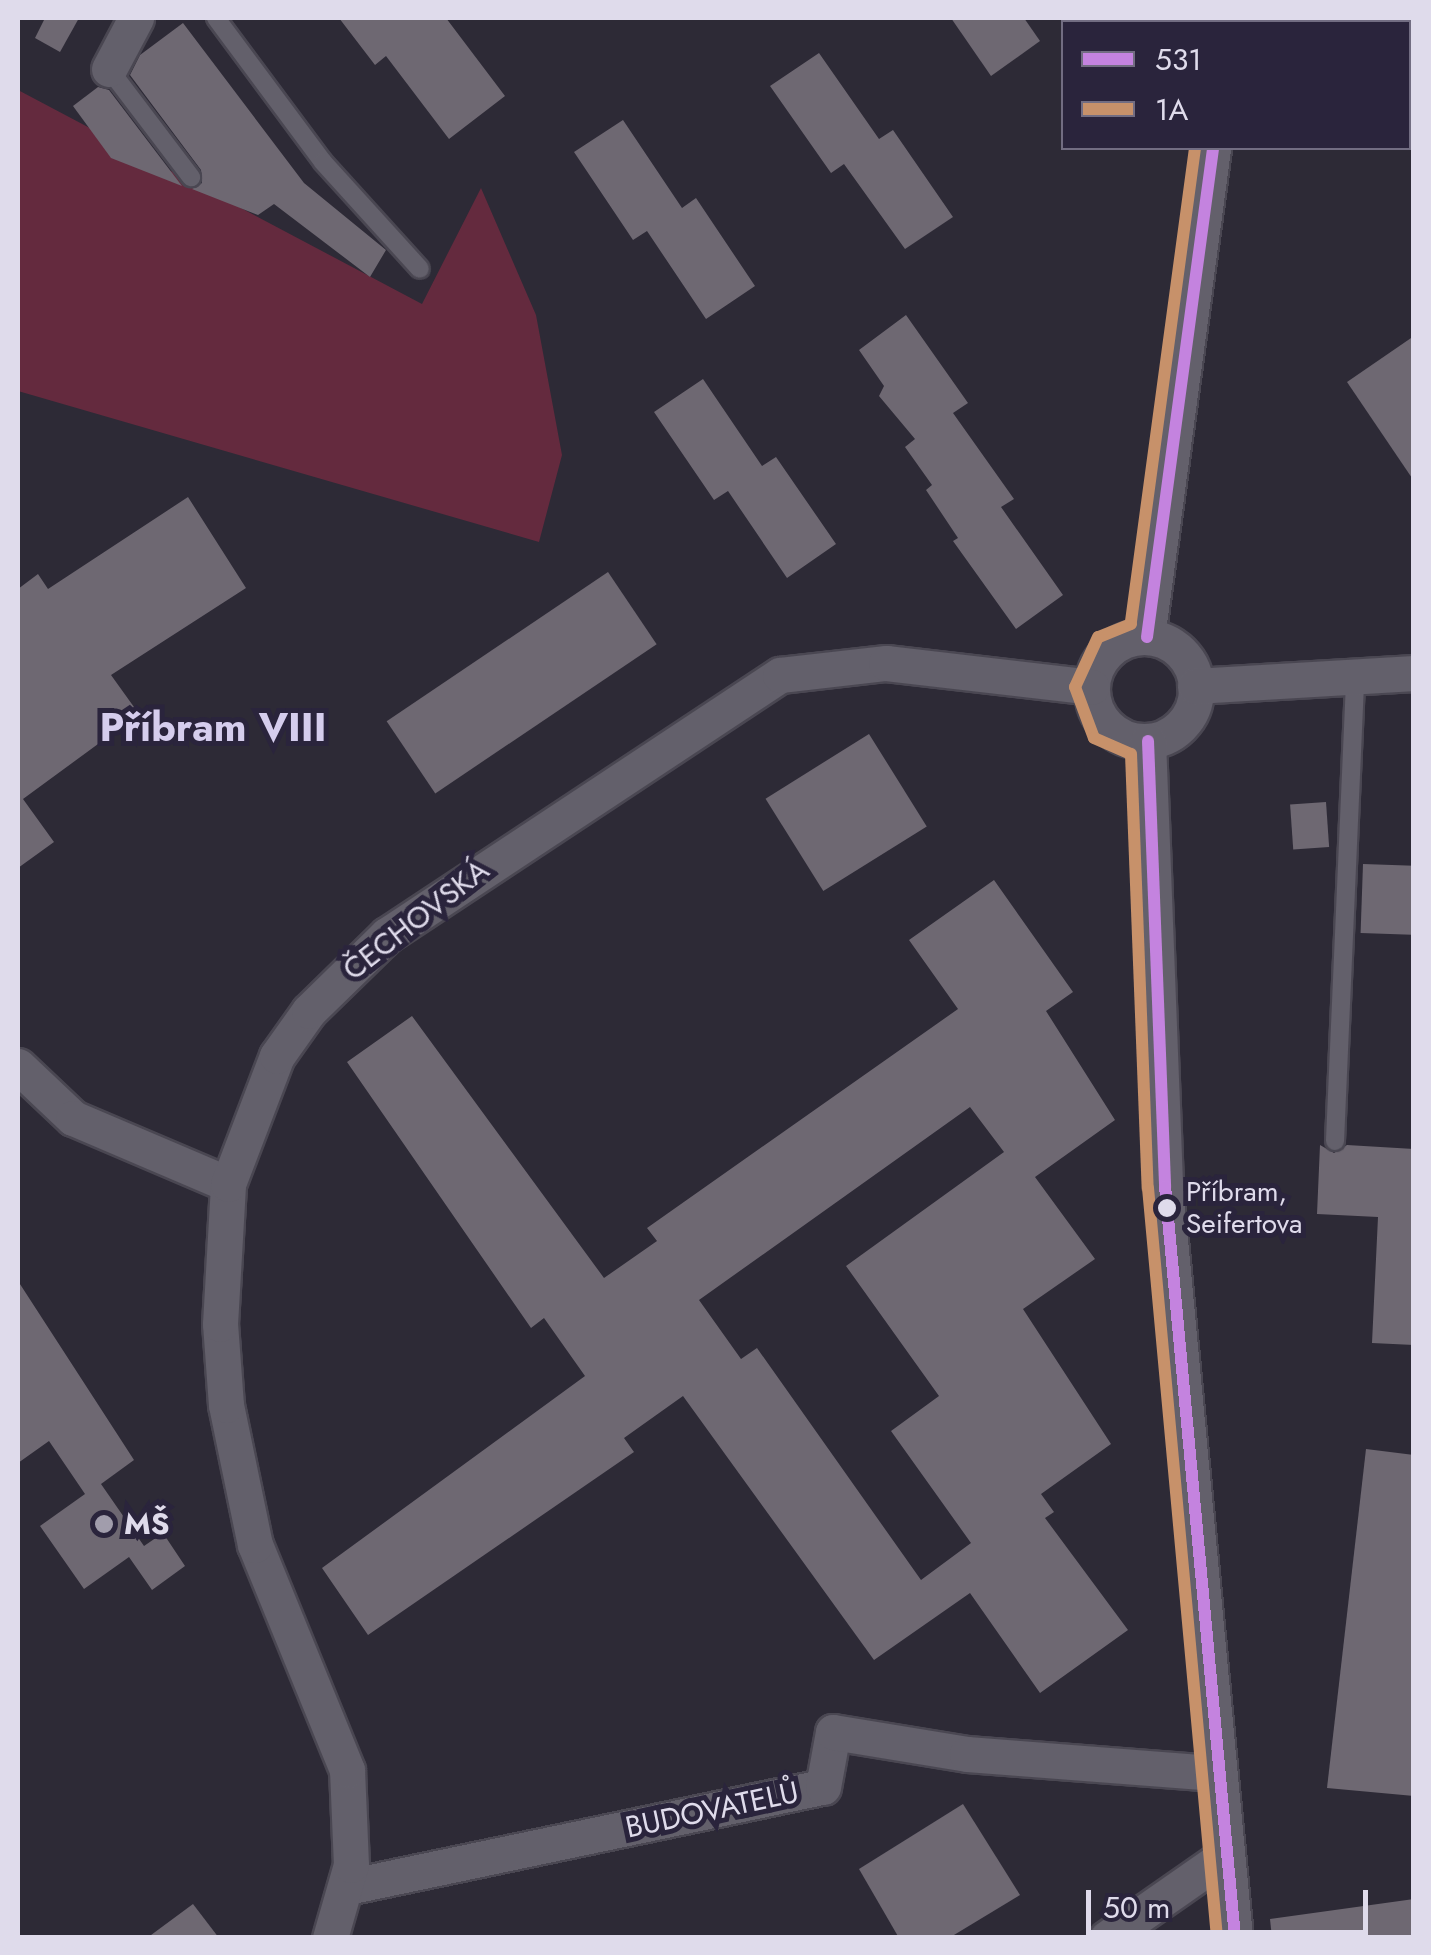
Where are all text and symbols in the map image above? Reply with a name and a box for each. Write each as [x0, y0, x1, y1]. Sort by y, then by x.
legend [1061, 20, 1411, 150]
text: 531 [1155, 38, 1202, 81]
text: 1A [1155, 88, 1188, 131]
district label: Příbram VIII [100, 703, 326, 751]
street label: ČECHOVSKÁ [336, 852, 496, 988]
place label: Příbram, Seifertova [1186, 1175, 1302, 1241]
marker: Příbram, Seifertova [1157, 1198, 1177, 1218]
place label: MŠ [124, 1506, 169, 1542]
marker: MŠ [93, 1513, 115, 1535]
street label: BUDOVATELŮ [622, 1774, 802, 1846]
scale bar [1091, 1870, 1374, 1932]
text: 50 m [1103, 1886, 1170, 1929]

